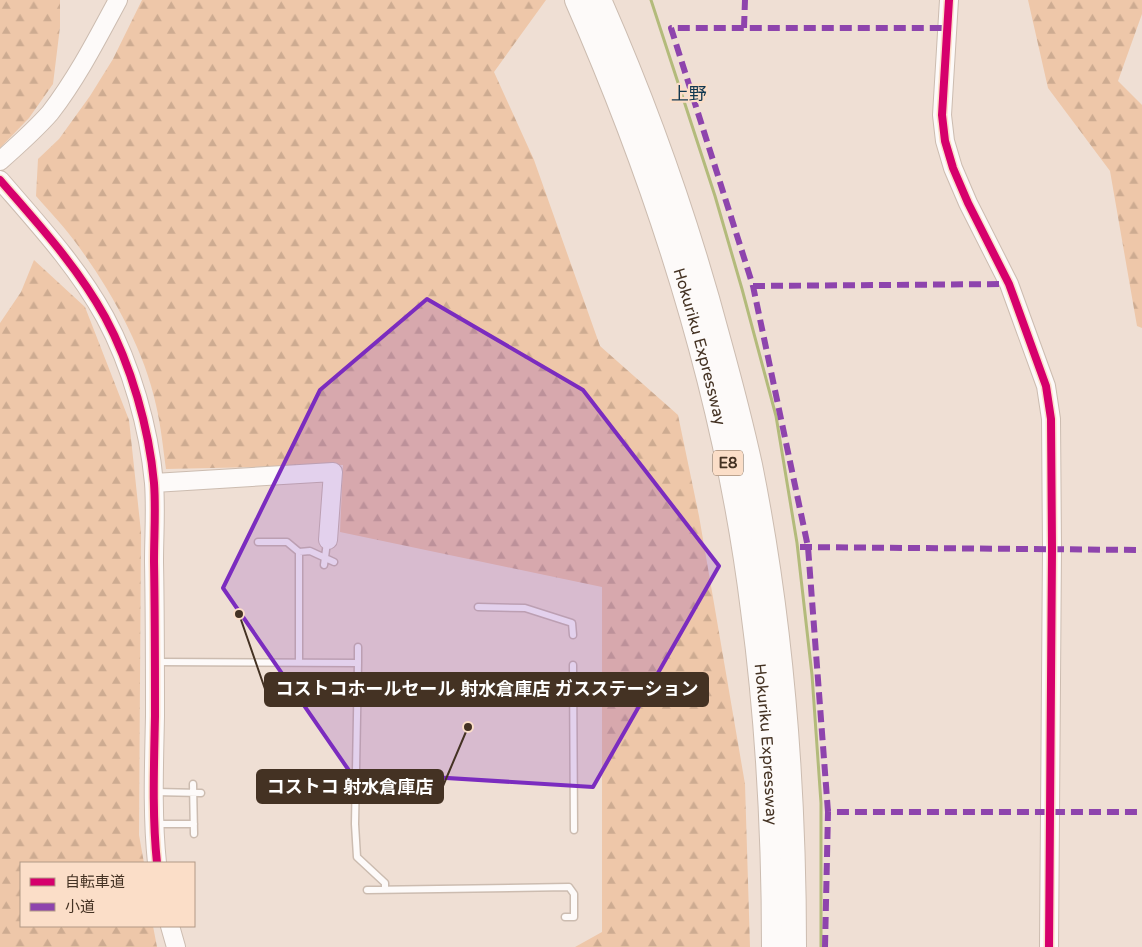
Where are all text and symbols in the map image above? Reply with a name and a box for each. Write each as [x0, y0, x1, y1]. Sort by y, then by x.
district label: 上野 [671, 83, 707, 105]
street label: Hokuriku Expressway [668, 265, 730, 428]
road number: E8 [713, 450, 743, 476]
street label: Hokuriku Expressway [750, 662, 782, 826]
callout: コストコホールセール 射水倉庫店 ガスステーション [265, 673, 708, 706]
text: コストコホールセール 射水倉庫店 ガスステーション [276, 678, 699, 700]
callout: コストコ 射水倉庫店 [257, 770, 443, 803]
text: コストコ 射水倉庫店 [267, 776, 433, 798]
legend [20, 862, 195, 927]
text: 自転車道 [65, 873, 125, 891]
text: 小道 [65, 898, 95, 916]

